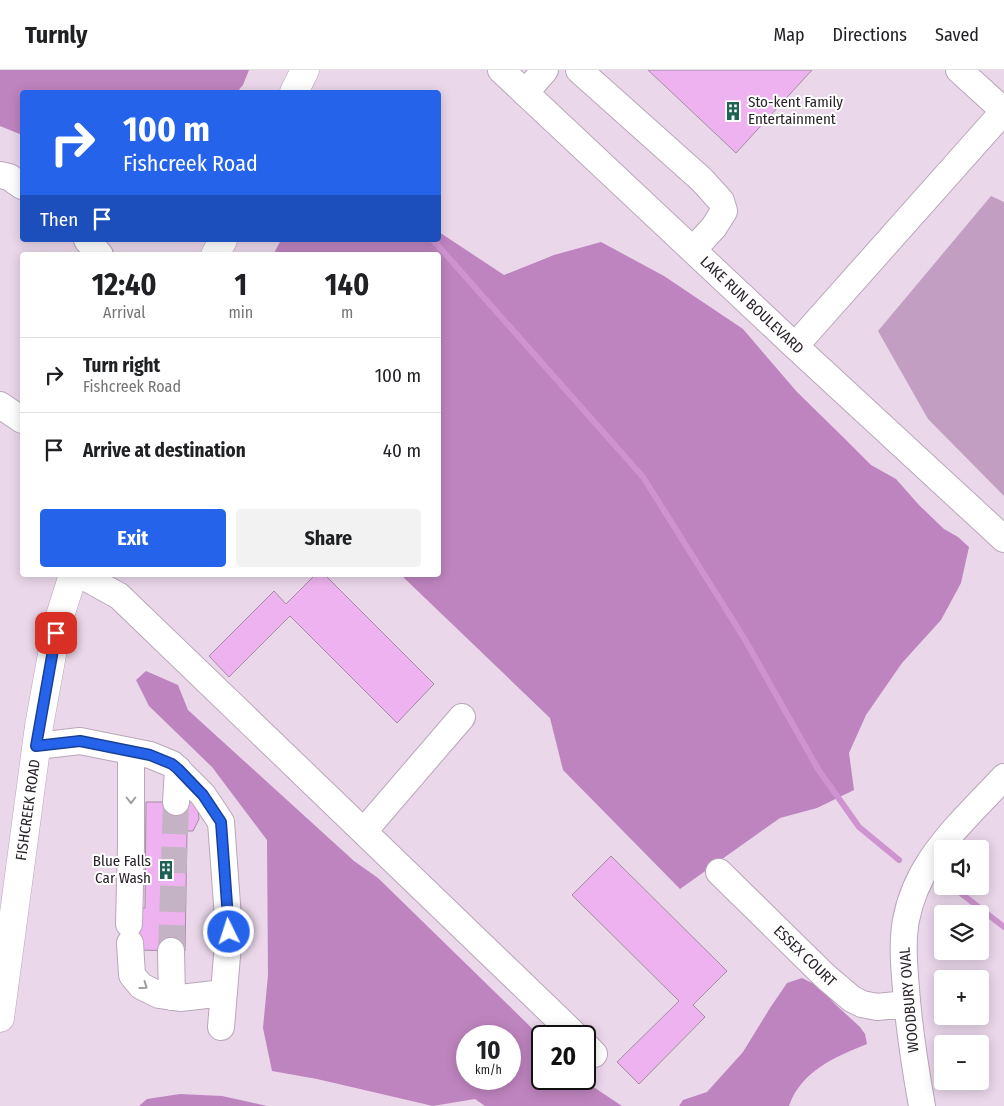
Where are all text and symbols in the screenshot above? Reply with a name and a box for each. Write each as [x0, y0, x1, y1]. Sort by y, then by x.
text: Turnly [25, 21, 87, 49]
text: Map [773, 24, 805, 46]
text: Directions [833, 24, 907, 46]
text: Saved [935, 24, 979, 46]
place label: Sto-kent Family Entertainment [748, 93, 843, 128]
building icon: Sto-kent Family Entertainment [722, 100, 744, 122]
text: 100 m [123, 108, 210, 150]
icon: right [40, 110, 105, 175]
text: Fishcreek Road [123, 150, 258, 177]
icon: arrive [88, 205, 116, 233]
text: Then [40, 208, 78, 231]
street label: LAKE RUN BOULEVARD [697, 252, 807, 358]
text: 12:40 [92, 267, 157, 303]
text: 1 [234, 267, 247, 303]
text: 140 [325, 267, 369, 303]
text: Arrival [103, 303, 145, 322]
text: min [228, 303, 253, 322]
text: m [341, 303, 353, 322]
text: Turn right [83, 354, 160, 377]
icon: right [40, 361, 68, 389]
text: 100 m [375, 364, 421, 387]
text: Fishcreek Road [83, 377, 181, 396]
icon: arrive [40, 436, 68, 464]
text: Arrive at destination [83, 439, 246, 462]
text: 40 m [383, 439, 421, 462]
button: Exit [40, 509, 226, 567]
button: Share [236, 509, 421, 567]
pin [35, 612, 77, 654]
icon: arrive [42, 619, 70, 647]
street label: FISHCREEK ROAD [12, 758, 44, 862]
one-way arrow [126, 796, 136, 804]
map controls [934, 840, 989, 1090]
button: sound [934, 840, 989, 895]
place label: Blue Falls Car Wash [93, 852, 151, 887]
building icon: Blue Falls Car Wash [155, 859, 177, 881]
position arrow [202, 905, 254, 957]
button: layers [934, 905, 989, 960]
street label: ESSEX COURT [770, 922, 840, 990]
street label: WOODBURY OVAL [895, 946, 923, 1054]
button: + [934, 970, 989, 1025]
one-way arrow [138, 980, 148, 989]
speed limit sign: 20 [531, 1025, 596, 1090]
button: − [934, 1035, 989, 1090]
text: 10 [476, 1036, 501, 1066]
text: km/h [475, 1063, 502, 1077]

